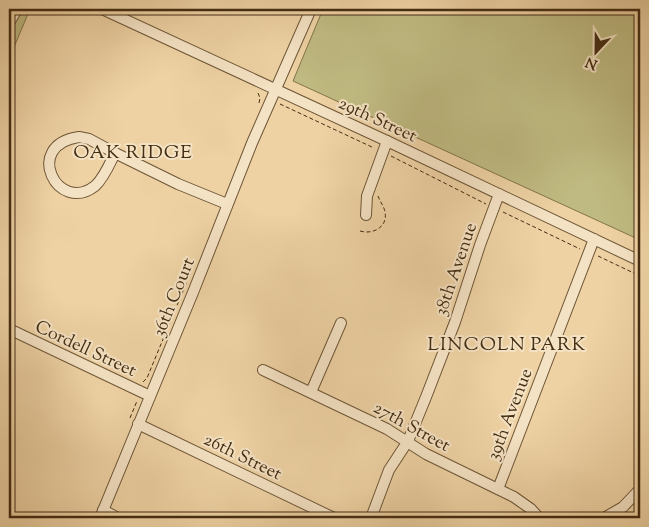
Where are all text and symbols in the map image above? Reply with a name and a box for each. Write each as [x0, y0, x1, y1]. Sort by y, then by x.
north arrow [572, 28, 622, 78]
text: N [583, 51, 601, 74]
street label: 29th Street [334, 91, 421, 150]
district label: OAK RIDGE [73, 140, 193, 167]
street label: 38th Avenue [429, 220, 485, 320]
street label: 36th Court [147, 254, 203, 341]
street label: Cordell Street [30, 315, 140, 385]
district label: LINCOLN PARK [428, 332, 586, 359]
street label: 39th Avenue [481, 365, 540, 464]
street label: 27th Street [368, 396, 454, 460]
street label: 26th Street [199, 428, 286, 488]

